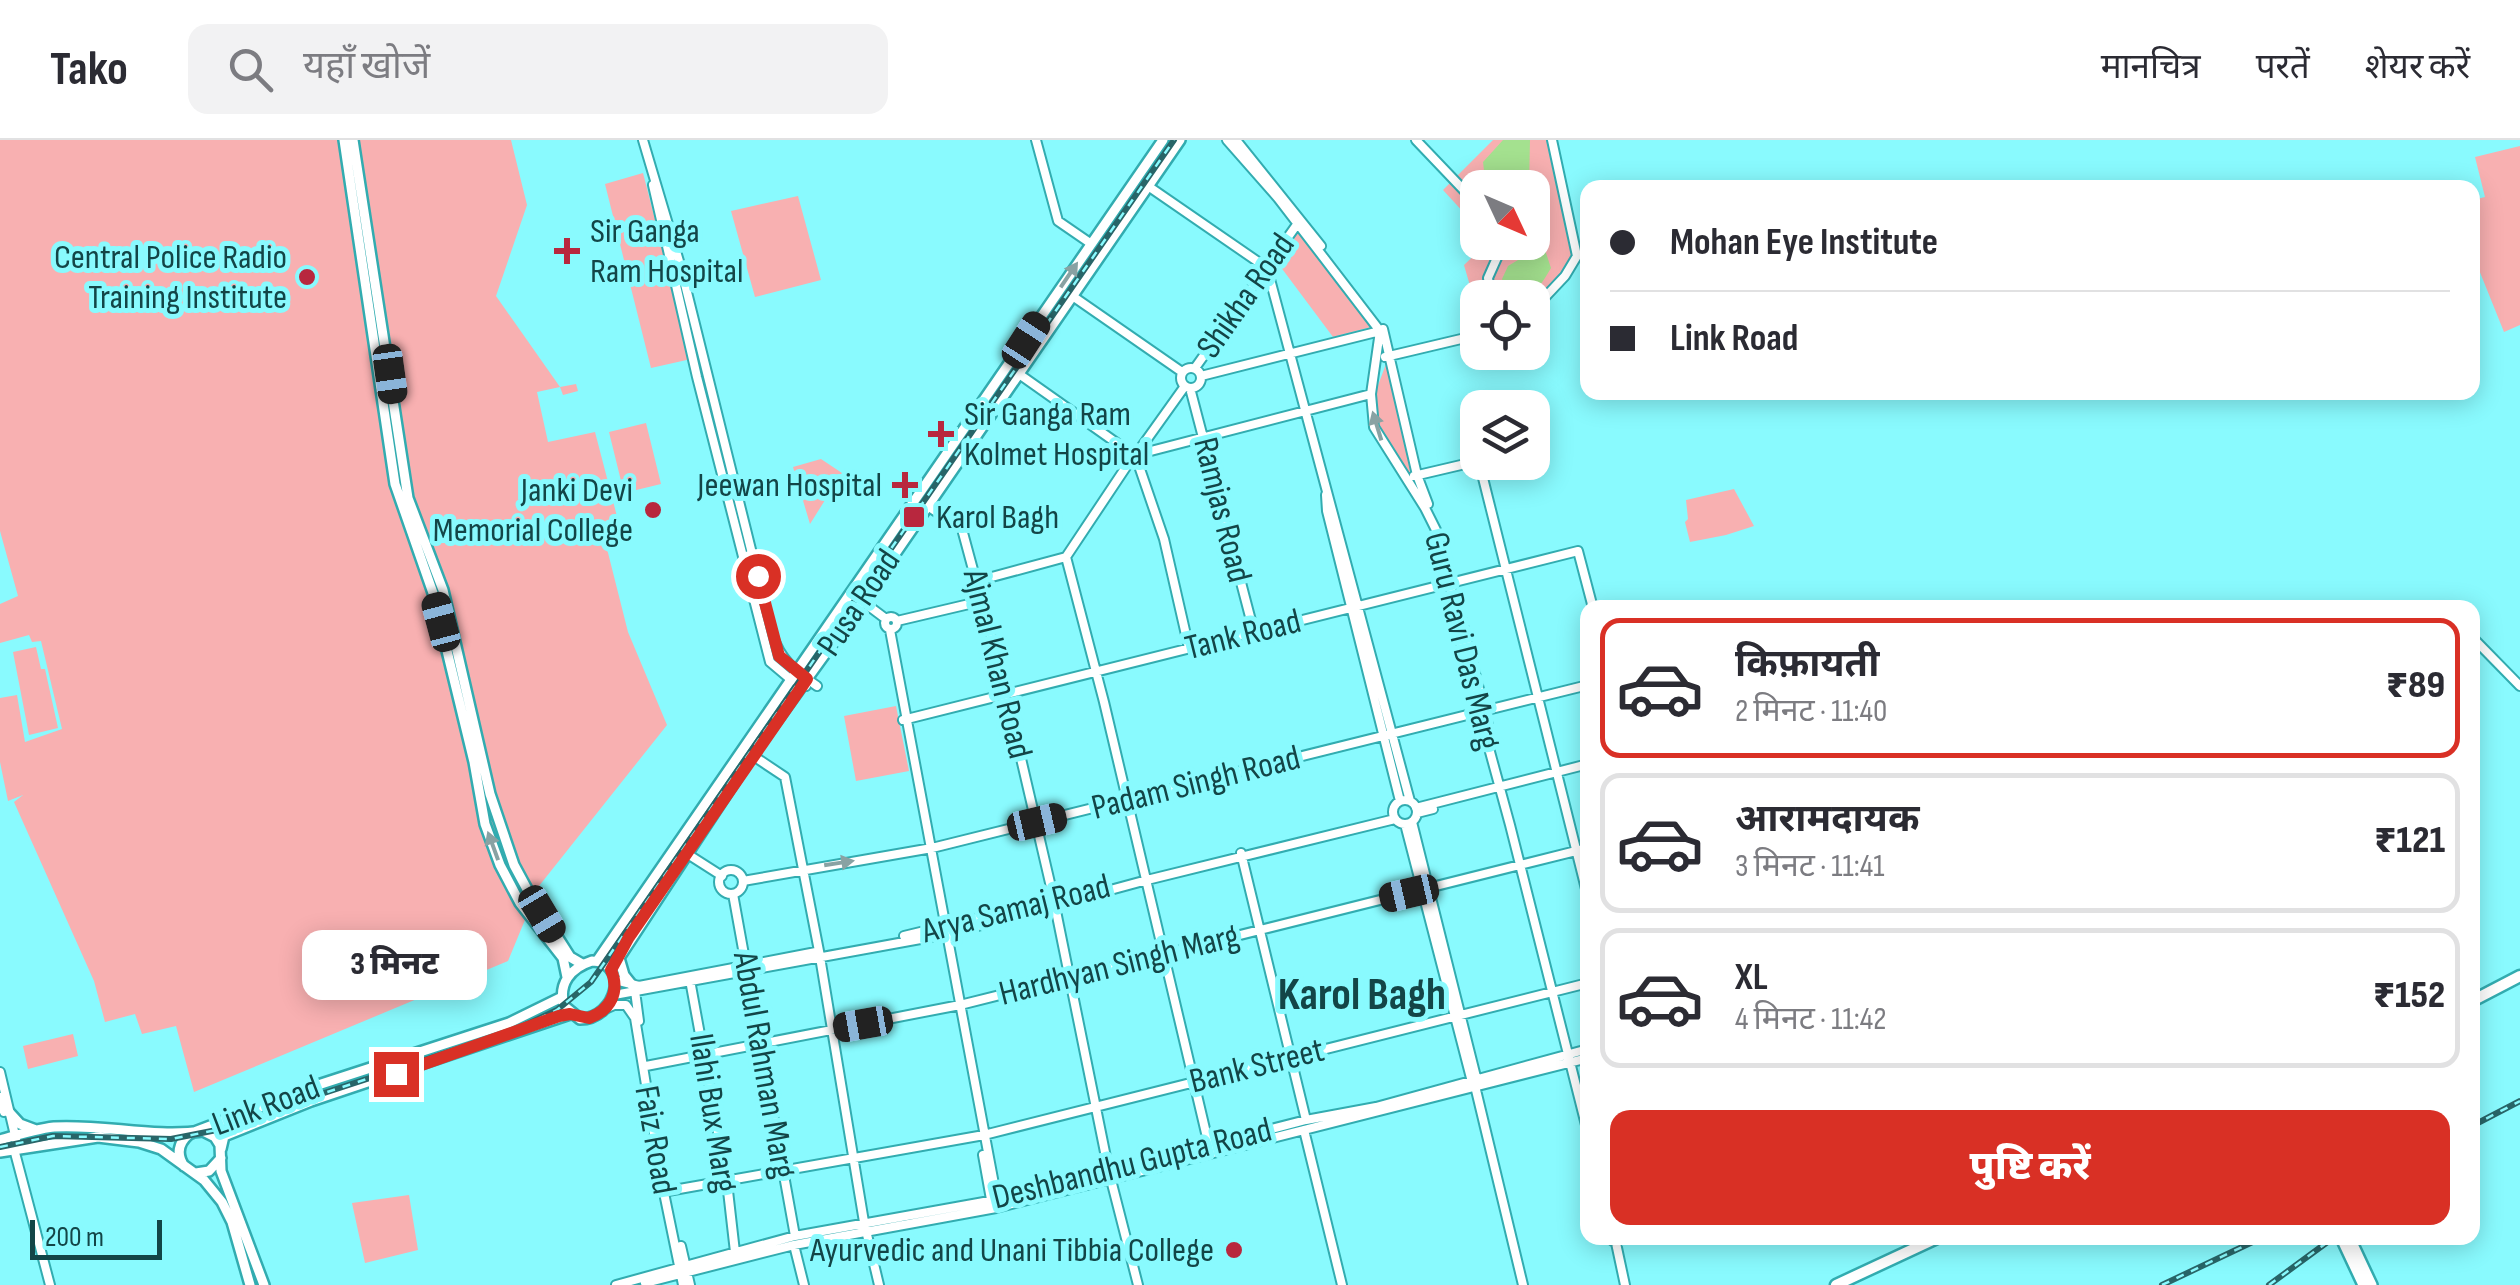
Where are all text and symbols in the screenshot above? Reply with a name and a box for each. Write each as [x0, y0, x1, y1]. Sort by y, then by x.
search box [188, 24, 888, 114]
text: Tako [50, 41, 128, 98]
icon: search [223, 42, 278, 97]
text: यहाँ खोजें [303, 44, 430, 89]
text: मानचित्र [2101, 46, 2201, 89]
text: परतें [2256, 46, 2310, 89]
text: शेयर करें [2365, 46, 2470, 89]
north arrow [1460, 170, 1550, 260]
map controls [1460, 170, 1550, 480]
place label: Sir Ganga Ram Hospital [590, 210, 744, 293]
text: Mohan Eye Institute [1670, 220, 1938, 265]
street label: Shikha Road [1188, 225, 1304, 367]
place label: Central Police Radio Training Institute [54, 236, 287, 319]
marker: Sir Ganga Ram Hospital [554, 238, 580, 264]
one-way arrow [1059, 262, 1078, 288]
marker: Central Police Radio Training Institute [296, 266, 318, 288]
button: locate [1460, 280, 1550, 370]
car [997, 307, 1055, 373]
text: Link Road [1670, 316, 1798, 361]
car [371, 342, 409, 406]
button: layers [1460, 390, 1550, 480]
place label: Sir Ganga Ram Kolmet Hospital [964, 393, 1149, 476]
one-way arrow [1369, 410, 1384, 440]
marker: Sir Ganga Ram Kolmet Hospital [928, 421, 954, 447]
street label: Ramjas Road [1183, 433, 1261, 587]
place label: Jeewan Hospital [696, 464, 882, 507]
place label: Janki Devi Memorial College [433, 469, 633, 552]
marker: Jeewan Hospital [892, 472, 918, 498]
place label: Karol Bagh [936, 496, 1059, 539]
marker: Janki Devi Memorial College [642, 499, 664, 521]
marker: Karol Bagh [901, 504, 927, 530]
street label: Guru Ravi Das Marg [1414, 528, 1510, 754]
street label: Pusa Road [808, 542, 910, 664]
route start [736, 554, 781, 599]
street label: Ajmal Khan Road [953, 564, 1041, 763]
car [419, 589, 463, 655]
street label: Tank Road [1181, 600, 1305, 670]
text: किफ़ायती [1735, 642, 1879, 687]
icon: car [1615, 643, 1705, 733]
text: ₹89 [2386, 663, 2445, 708]
text: 2 मिनट · 11:40 [1735, 692, 1887, 731]
street label: Padam Singh Road [1087, 736, 1305, 830]
text: आरामदायक [1735, 797, 1919, 842]
icon: car [1615, 798, 1705, 888]
car [1004, 801, 1070, 843]
text: ₹121 [2374, 818, 2445, 863]
one-way arrow [485, 831, 500, 861]
text: 3 मिनट · 11:41 [1735, 847, 1884, 886]
one-way arrow [823, 855, 855, 870]
street label: Arya Samaj Road [916, 865, 1115, 953]
car [1376, 872, 1442, 914]
car [514, 881, 570, 947]
street label: Hardhyan Singh Marg [995, 914, 1243, 1016]
callout: 3 मिनट [304, 929, 488, 999]
text: 3 मिनट [350, 945, 439, 984]
street label: Abdul Rahman Marg [723, 947, 805, 1182]
icon: car [1615, 953, 1705, 1043]
text: XL [1735, 955, 1768, 1000]
district label: Karol Bagh [1278, 968, 1446, 1023]
text: ₹152 [2373, 973, 2445, 1018]
text: 4 मिनट · 11:42 [1735, 1000, 1887, 1039]
car [831, 1004, 895, 1044]
street label: Bank Street [1185, 1029, 1329, 1103]
street label: Ilahi Bux Marg [679, 1030, 747, 1196]
route end [374, 1052, 419, 1097]
street label: Link Road [206, 1066, 326, 1146]
street label: Faiz Road [624, 1083, 686, 1197]
street label: Deshbandhu Gupta Road [988, 1109, 1276, 1219]
button: पुष्टि करें [1610, 1110, 2450, 1225]
scale bar [30, 1215, 162, 1260]
text: 200 m [45, 1221, 104, 1254]
place label: Ayurvedic and Unani Tibbia College [809, 1229, 1214, 1272]
marker: Ayurvedic and Unani Tibbia College [1223, 1239, 1245, 1261]

